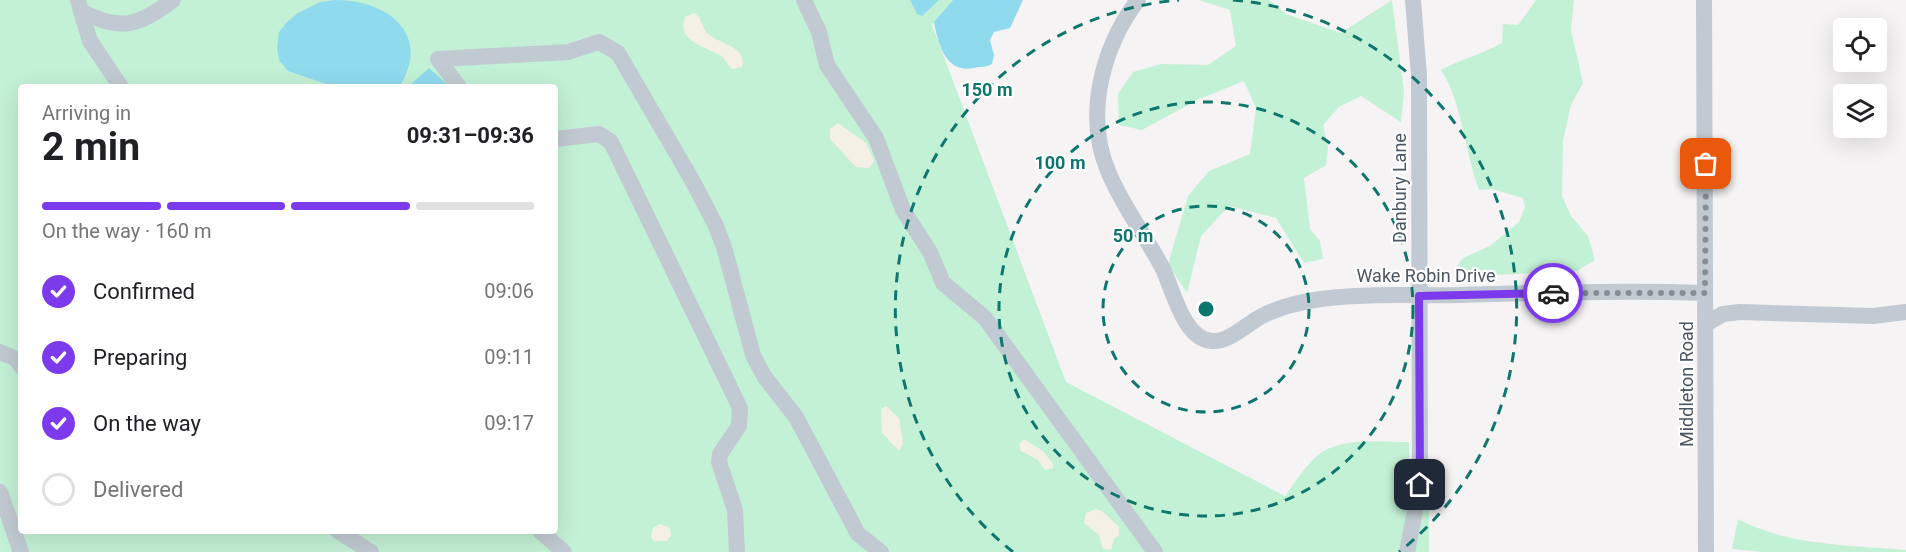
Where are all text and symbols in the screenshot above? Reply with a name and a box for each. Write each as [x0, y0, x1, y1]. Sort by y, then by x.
map controls [1833, 18, 1887, 138]
button: locate [1833, 18, 1887, 72]
text: 150 m [961, 79, 1013, 100]
button: layers [1833, 84, 1887, 138]
text: Arriving in [42, 101, 131, 125]
text: 09:31–09:36 [407, 123, 534, 148]
text: 2 min [42, 124, 140, 170]
street label: Danbury Lane [1389, 133, 1410, 243]
pin [1680, 138, 1731, 189]
icon: bag [1689, 147, 1722, 180]
text: 100 m [1034, 152, 1086, 173]
text: On the way · 160 m [42, 219, 211, 243]
text: 50 m [1113, 225, 1153, 246]
courier [1523, 263, 1583, 323]
street label: Wake Robin Drive [1356, 265, 1496, 286]
icon: check [42, 275, 75, 308]
icon: car [1537, 277, 1570, 310]
text: Confirmed [93, 279, 195, 304]
text: 09:06 [484, 279, 534, 303]
centre of rings [1196, 299, 1216, 319]
street label: Middleton Road [1676, 321, 1697, 447]
icon: check [42, 341, 75, 374]
text: Preparing [93, 345, 187, 370]
text: 09:11 [484, 345, 534, 369]
icon: check [42, 407, 75, 440]
text: On the way [93, 411, 201, 436]
text: 09:17 [484, 411, 534, 435]
pin [1394, 459, 1445, 510]
icon: home [1403, 468, 1436, 501]
text: Delivered [93, 477, 183, 502]

